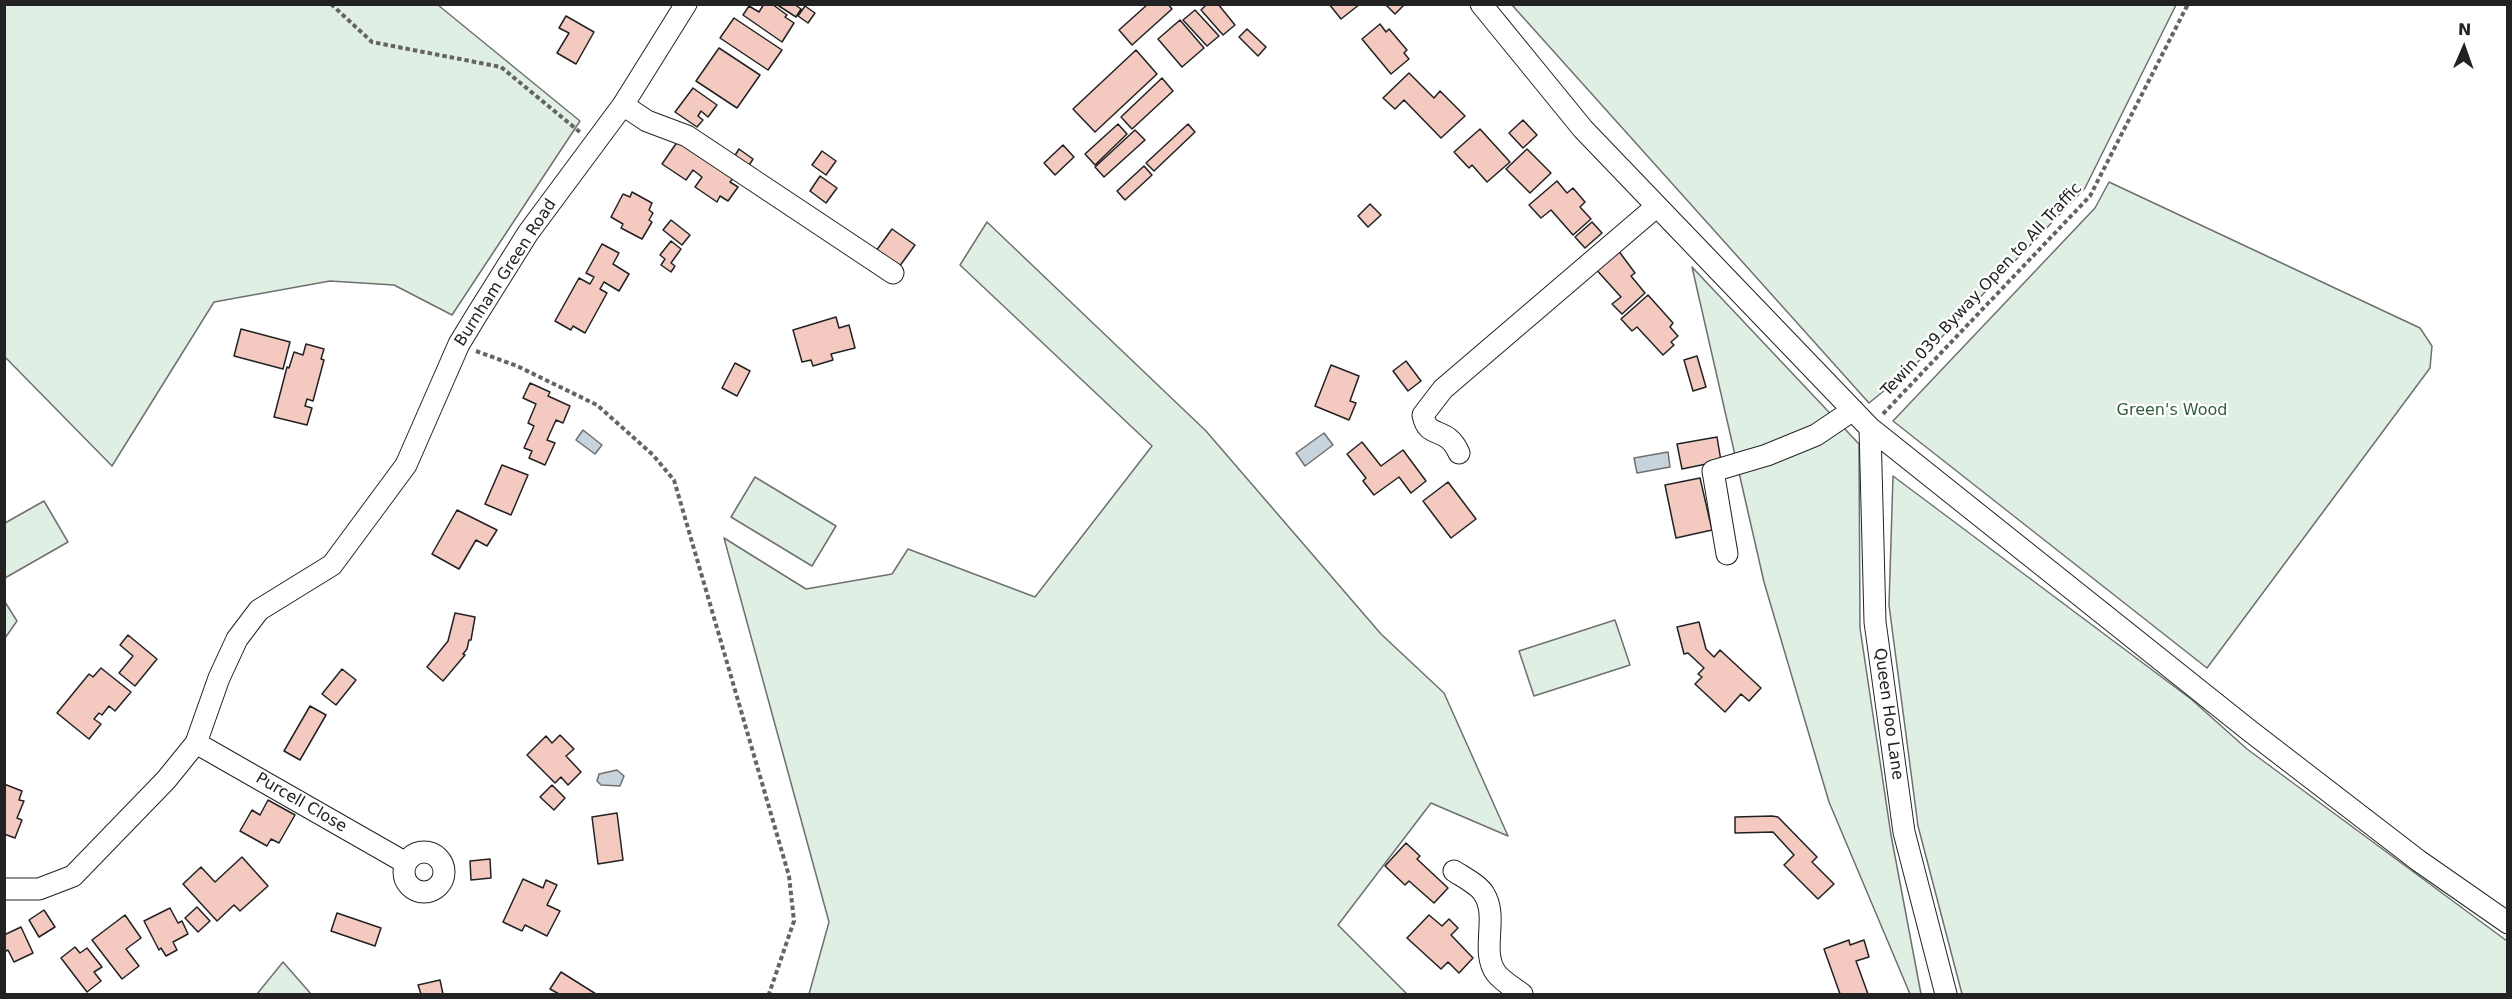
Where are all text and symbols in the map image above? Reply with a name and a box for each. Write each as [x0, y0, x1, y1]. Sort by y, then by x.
north arrow [2434, 18, 2494, 78]
text: N [2458, 20, 2472, 39]
street label: Tewin 039 Byway Open to All Traffic [1878, 179, 2086, 401]
street label: Burnham Green Road [451, 196, 561, 350]
park label: Green's Wood [2117, 401, 2227, 421]
street label: Queen Hoo Lane [1869, 647, 1907, 781]
street label: Purcell Close [252, 769, 350, 837]

